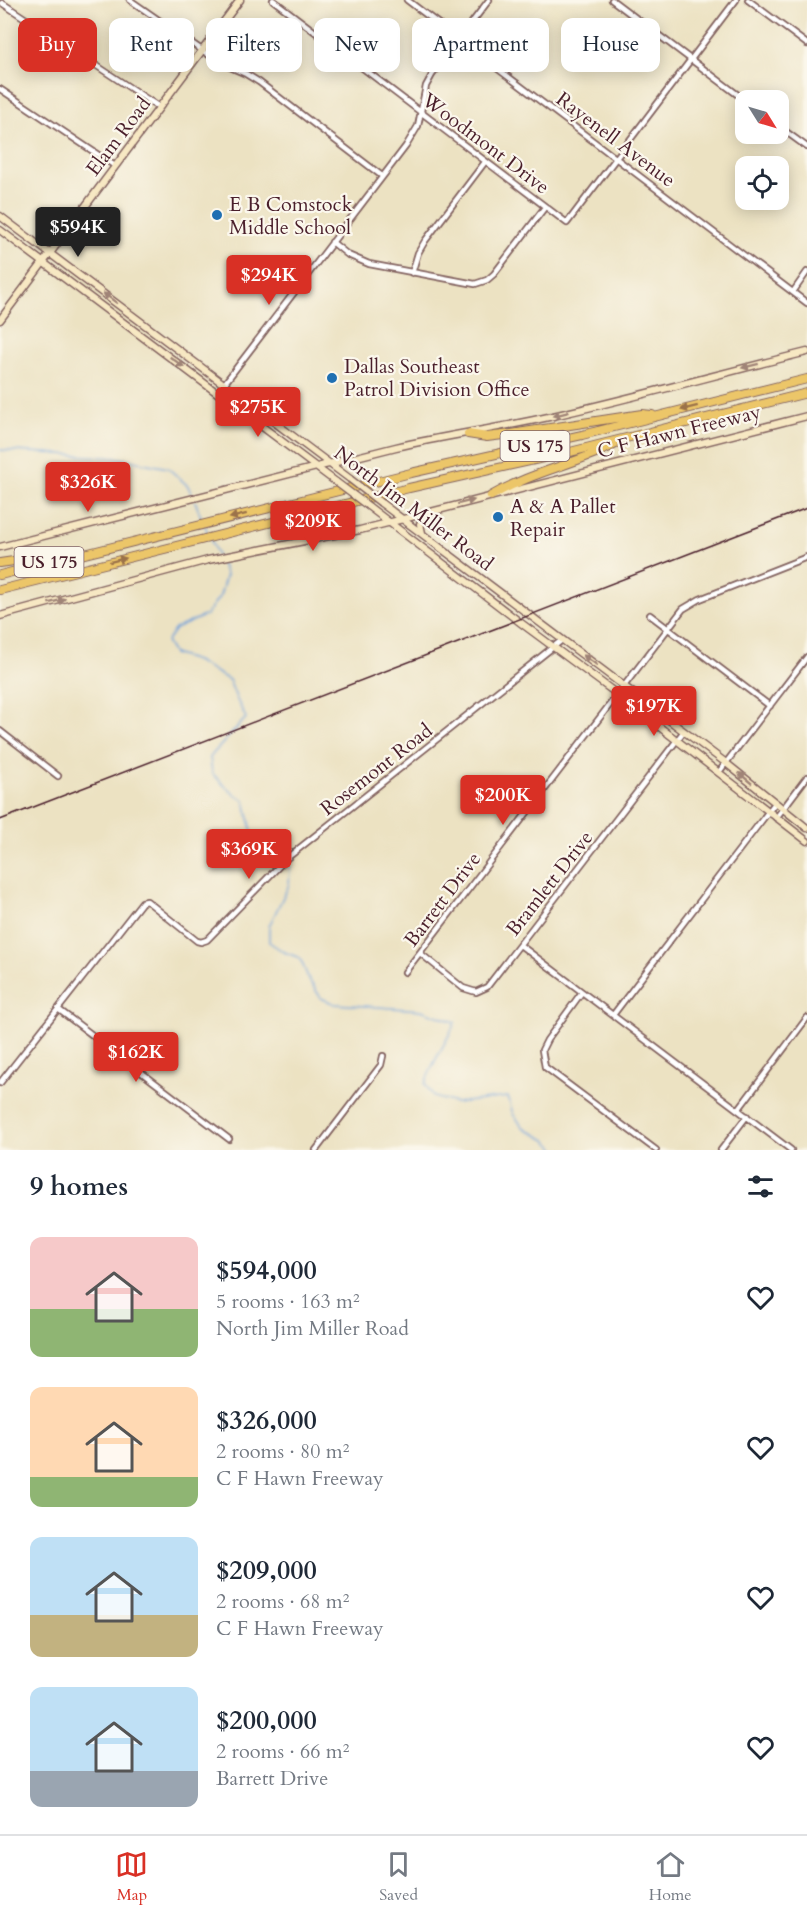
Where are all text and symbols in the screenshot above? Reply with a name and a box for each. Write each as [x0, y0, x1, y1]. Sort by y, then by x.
chip: Buy [18, 18, 97, 72]
chip: Rent [109, 18, 194, 72]
chip: Filters [206, 18, 302, 72]
chip: New [314, 18, 400, 72]
chip: Apartment [412, 18, 549, 72]
chip: House [561, 18, 660, 72]
street label: Woodmont Drive [415, 86, 555, 200]
street label: Rayenell Avenue [550, 86, 681, 193]
north arrow [735, 90, 789, 144]
map controls [735, 90, 789, 210]
street label: Elam Road [80, 91, 157, 181]
button: locate [735, 156, 789, 210]
place label: E B Comstock Middle School [229, 191, 353, 241]
pin: $594K [36, 207, 120, 258]
marker: E B Comstock Middle School [210, 208, 224, 222]
text: $594K [49, 213, 107, 240]
pin: $294K [227, 255, 311, 306]
text: $294K [240, 261, 298, 288]
one-way arrow [103, 293, 118, 305]
place label: Dallas Southeast Patrol Division Office [344, 353, 530, 403]
one-way arrow [169, 355, 184, 367]
one-way arrow [741, 362, 759, 372]
marker: Dallas Southeast Patrol Division Office [325, 371, 339, 385]
pin: $275K [216, 387, 300, 438]
text: $275K [229, 393, 287, 420]
street label: C F Hawn Freeway [595, 398, 764, 465]
one-way arrow [680, 404, 698, 413]
one-way arrow [552, 410, 570, 420]
road number: US 175 [500, 431, 570, 461]
street label: North Jim Miller Road [329, 440, 499, 577]
pin: $326K [46, 462, 130, 513]
text: $326K [59, 468, 117, 495]
place label: A & A Pallet Repair [510, 493, 616, 543]
one-way arrow [457, 497, 475, 507]
pin: $209K [271, 501, 355, 552]
text: $209K [284, 507, 342, 534]
marker: A & A Pallet Repair [491, 510, 505, 524]
one-way arrow [229, 511, 247, 521]
road number: US 175 [14, 547, 84, 577]
one-way arrow [109, 555, 127, 565]
one-way arrow [47, 596, 66, 606]
one-way arrow [582, 655, 597, 667]
pin: $197K [612, 686, 696, 737]
text: $197K [625, 692, 683, 719]
street label: Rosemont Road [315, 717, 438, 822]
one-way arrow [737, 772, 753, 785]
pin: $200K [461, 775, 545, 826]
text: $200K [474, 781, 532, 808]
street label: Bramlett Drive [500, 825, 599, 942]
pin: $369K [207, 829, 291, 880]
text: $369K [220, 835, 278, 862]
street label: Barrett Drive [398, 846, 487, 952]
pin: $162K [94, 1032, 178, 1083]
text: $162K [107, 1038, 165, 1065]
text: 9 homes [30, 1169, 128, 1204]
icon: filters [744, 1170, 777, 1203]
text: $594,000 [216, 1253, 317, 1288]
icon: home [78, 1261, 150, 1333]
icon: heart [744, 1281, 777, 1314]
text: 5 rooms · 163 m² [216, 1288, 360, 1315]
text: North Jim Miller Road [216, 1315, 409, 1342]
text: $326,000 [216, 1403, 317, 1438]
icon: home [78, 1411, 150, 1483]
icon: heart [744, 1431, 777, 1464]
text: 2 rooms · 80 m² [216, 1438, 349, 1465]
text: C F Hawn Freeway [216, 1465, 384, 1492]
text: $209,000 [216, 1553, 317, 1588]
icon: home [78, 1561, 150, 1633]
icon: heart [744, 1581, 777, 1614]
text: 2 rooms · 68 m² [216, 1588, 349, 1615]
text: C F Hawn Freeway [216, 1615, 384, 1642]
text: $200,000 [216, 1703, 317, 1738]
icon: home [78, 1711, 150, 1783]
icon: heart [744, 1731, 777, 1764]
text: 2 rooms · 66 m² [216, 1738, 349, 1765]
text: Barrett Drive [216, 1765, 328, 1792]
tab: Map [115, 1848, 148, 1906]
tab: Saved [379, 1848, 418, 1906]
tab: Home [649, 1848, 692, 1906]

